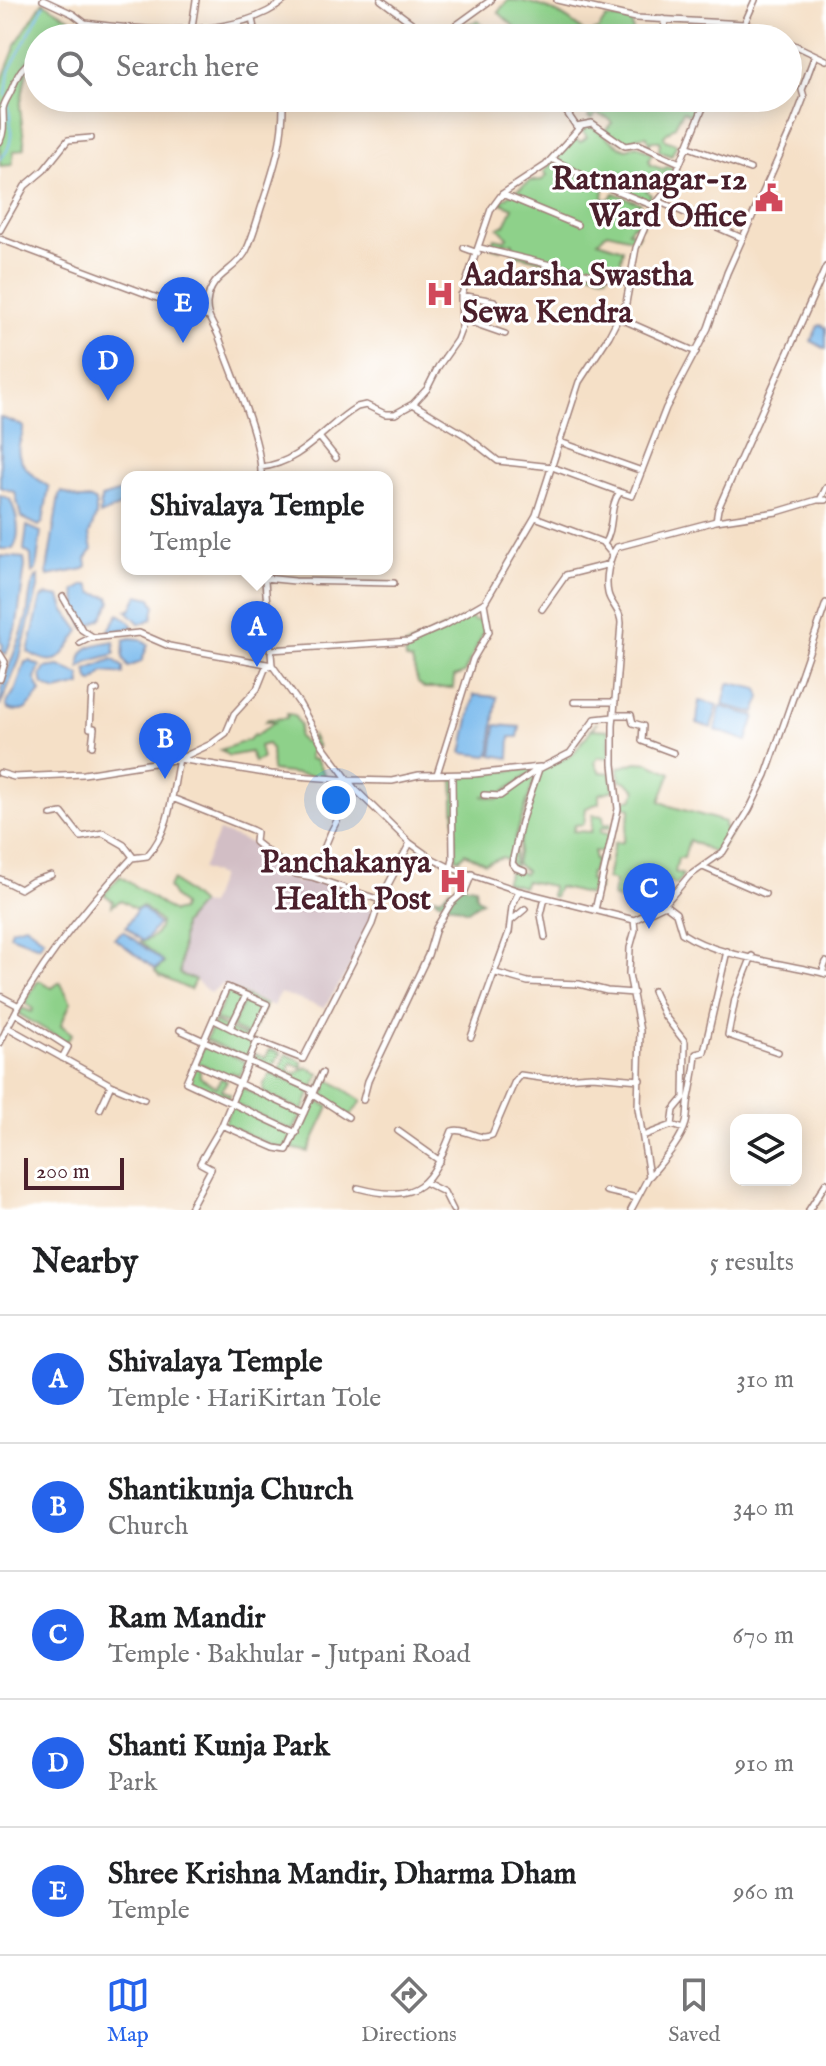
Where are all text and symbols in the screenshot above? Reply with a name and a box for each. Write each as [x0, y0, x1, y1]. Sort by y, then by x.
search box [24, 24, 802, 112]
icon: search [52, 46, 96, 90]
text: Search here [116, 49, 259, 87]
place label: Ratnanagar-12 Ward Office [552, 160, 747, 238]
public building icon: Ratnanagar-12 Ward Office [754, 183, 784, 213]
place label: Aadarsha Swastha Sewa Kendra [460, 256, 694, 334]
pin: E [157, 277, 209, 343]
hospital icon: Aadarsha Swastha Sewa Kendra [425, 279, 455, 309]
pin: D [82, 335, 134, 401]
popup [121, 471, 393, 575]
text: Shivalaya Temple [150, 488, 364, 526]
text: Temple [150, 526, 231, 559]
pin: A [231, 601, 283, 667]
pin: B [139, 713, 191, 779]
your location [316, 780, 356, 820]
place label: Panchakanya Health Post [260, 843, 432, 921]
pin: C [623, 863, 675, 929]
hospital icon: Panchakanya Health Post [438, 866, 468, 896]
map controls [730, 1114, 802, 1186]
button: layers [730, 1114, 802, 1186]
scale bar [24, 1154, 124, 1190]
text: 200 m [36, 1158, 90, 1186]
text: Nearby [32, 1241, 138, 1284]
text: 5 results [710, 1246, 794, 1279]
text: Shivalaya Temple [108, 1344, 322, 1382]
text: A [49, 1363, 67, 1396]
text: 310 m [736, 1363, 794, 1396]
text: Temple · HariKirtan Tole [108, 1382, 381, 1415]
text: Shantikunja Church [108, 1472, 353, 1510]
text: B [49, 1491, 67, 1524]
text: 340 m [733, 1491, 794, 1524]
text: Church [108, 1510, 188, 1543]
text: Ram Mandir [108, 1600, 266, 1638]
text: C [49, 1619, 67, 1652]
text: 670 m [732, 1619, 794, 1652]
text: Temple · Bakhular - Jutpani Road [108, 1638, 470, 1671]
text: Shanti Kunja Park [108, 1728, 330, 1766]
text: D [48, 1747, 68, 1780]
text: 910 m [735, 1747, 794, 1780]
text: Park [108, 1766, 157, 1799]
text: Shree Krishna Mandir, Dharma Dham [108, 1856, 577, 1894]
text: E [49, 1875, 67, 1908]
text: 960 m [733, 1875, 794, 1908]
text: Temple [108, 1894, 190, 1927]
tab: Map [106, 1973, 150, 2049]
tab: Directions [361, 1973, 457, 2049]
tab: Saved [668, 1973, 720, 2049]

